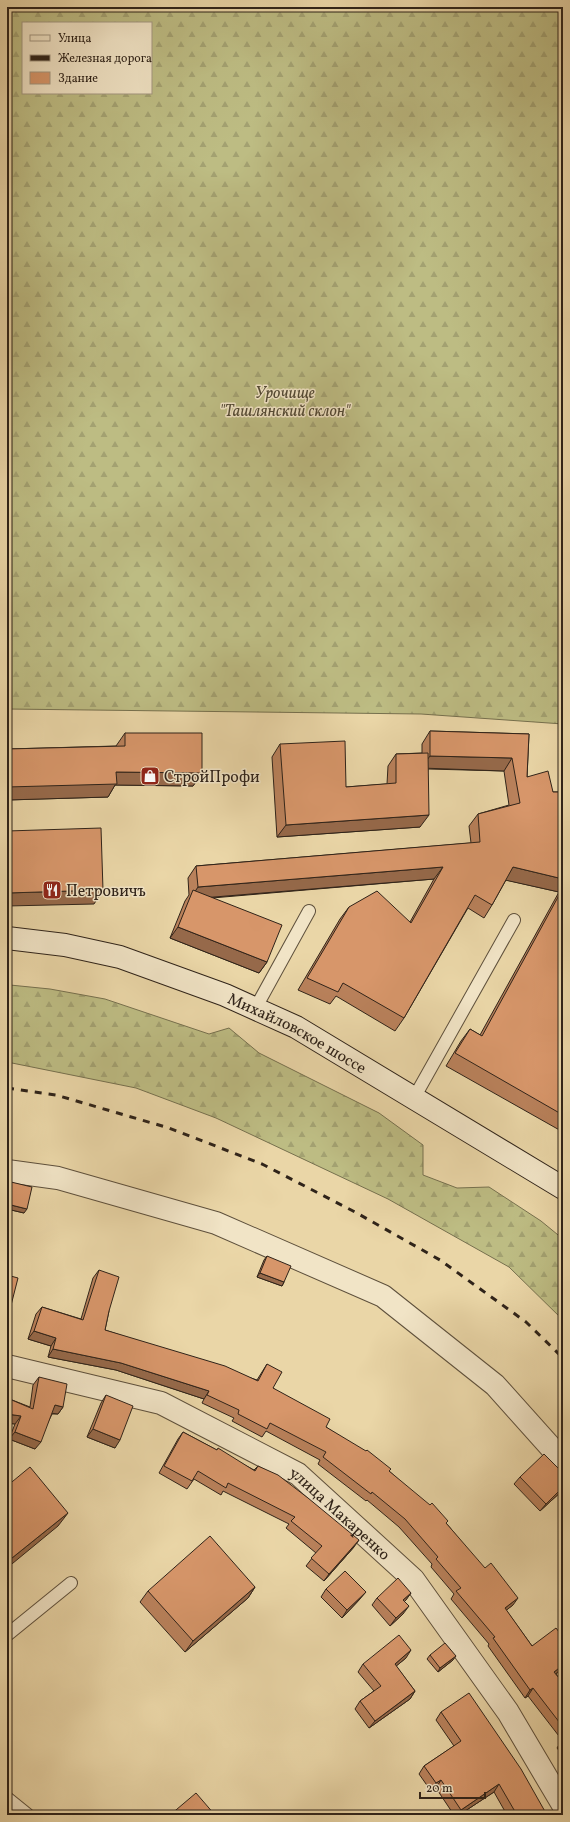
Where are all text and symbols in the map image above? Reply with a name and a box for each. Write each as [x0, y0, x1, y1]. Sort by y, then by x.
legend [22, 22, 152, 94]
text: Улица [58, 31, 91, 47]
text: Железная дорога [58, 51, 152, 67]
text: Здание [58, 71, 98, 87]
park label: Урочище "Ташлянский склон" [220, 383, 351, 423]
shop icon: СтройПрофи [139, 765, 161, 787]
place label: СтройПрофи [164, 767, 260, 789]
restaurant icon: Петровичъ [41, 879, 63, 901]
place label: Петровичъ [66, 881, 146, 903]
street label: Михайловское шоссе [224, 989, 370, 1080]
street label: улица Макаренко [285, 1462, 394, 1566]
scale bar [420, 1774, 485, 1800]
text: 20 m [426, 1781, 453, 1797]

